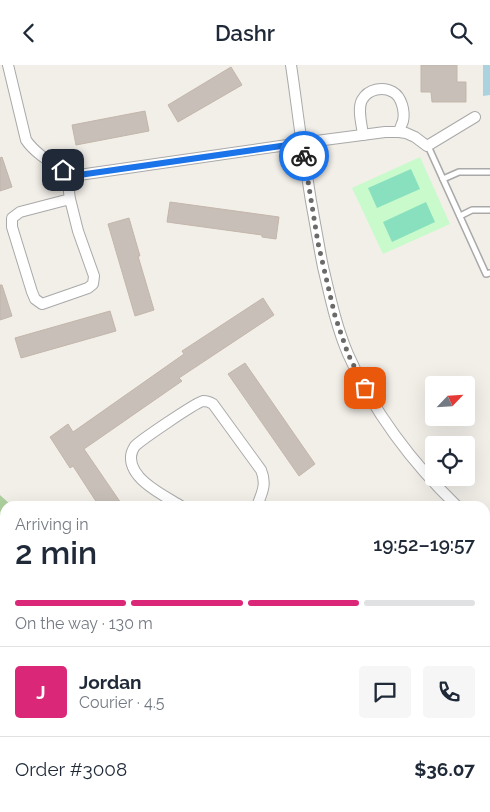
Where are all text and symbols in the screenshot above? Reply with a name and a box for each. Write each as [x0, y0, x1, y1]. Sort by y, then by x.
icon: back [15, 19, 43, 47]
icon: search [447, 19, 475, 47]
text: Dashr [215, 20, 275, 46]
courier [279, 131, 329, 181]
icon: bike [290, 142, 318, 170]
pin [42, 149, 84, 191]
icon: home [49, 156, 77, 184]
pin [344, 367, 386, 409]
icon: bag [351, 374, 379, 402]
north arrow [425, 376, 475, 426]
map controls [425, 376, 475, 486]
button: locate [425, 436, 475, 486]
text: Arriving in [15, 515, 89, 534]
text: 19:52–19:57 [373, 533, 475, 555]
text: 2 min [15, 534, 97, 571]
text: On the way · 130 m [15, 614, 153, 633]
button: chat [359, 666, 411, 718]
button: phone [423, 666, 475, 718]
text: Jordan [79, 671, 142, 693]
text: J [36, 681, 46, 703]
text: Courier · 4.5 [79, 693, 164, 712]
text: Order #3008 [15, 758, 127, 780]
text: $36.07 [414, 758, 475, 780]

